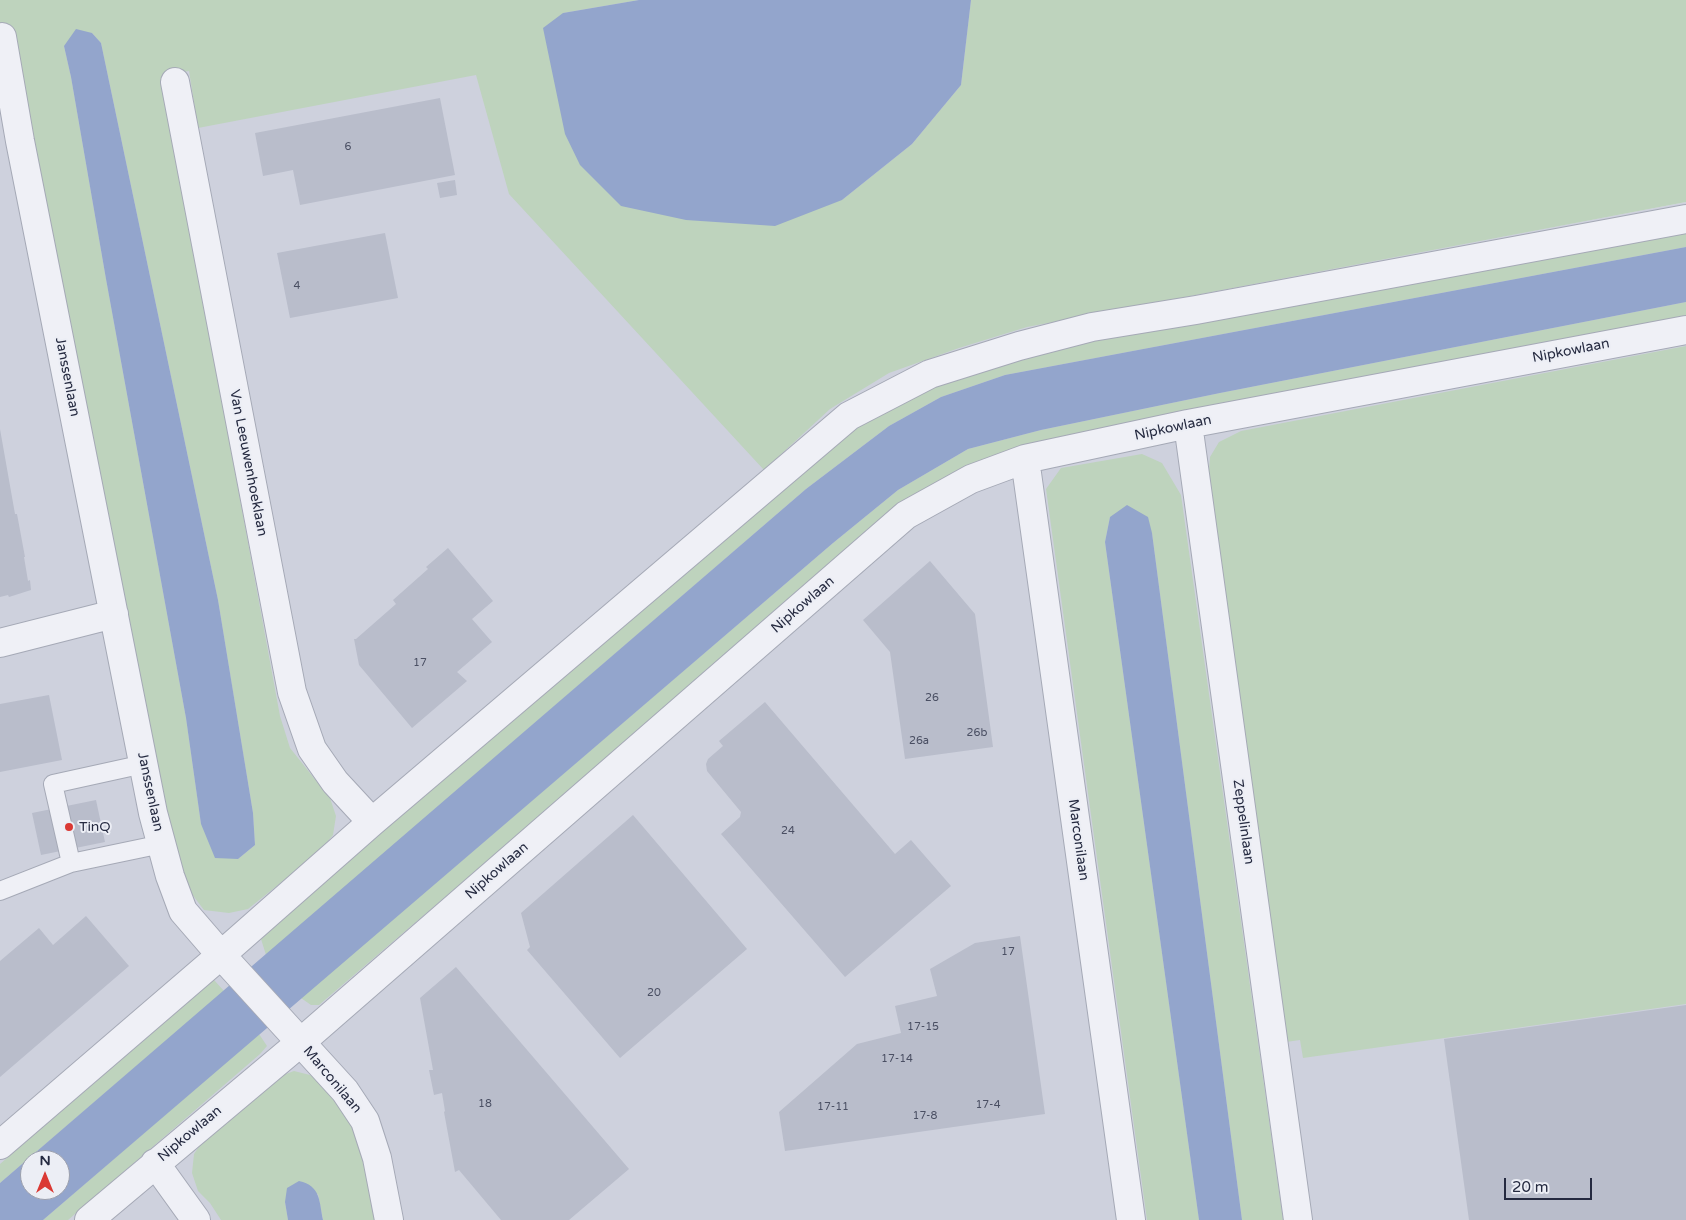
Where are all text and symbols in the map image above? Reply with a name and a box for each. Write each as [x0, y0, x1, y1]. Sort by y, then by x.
house number: 6 [345, 140, 351, 154]
house number: 4 [294, 279, 300, 293]
street label: Nipkowlaan [1531, 335, 1611, 367]
street label: Janssenlaan [51, 336, 83, 418]
street label: Van Leeuwenhoeklaan [226, 388, 270, 538]
street label: Nipkowlaan [1133, 412, 1213, 444]
street label: Nipkowlaan [768, 573, 838, 637]
house number: 17 [413, 656, 427, 670]
house number: 26 [925, 691, 939, 705]
house number: 26b [967, 726, 987, 740]
house number: 26a [909, 734, 929, 748]
street label: Janssenlaan [133, 751, 167, 833]
street label: Zeppelinlaan [1229, 778, 1257, 866]
street label: Marconilaan [1064, 798, 1092, 882]
place label: TinQ [79, 819, 111, 835]
marker: TinQ [63, 821, 75, 833]
house number: 24 [781, 824, 795, 838]
street label: Nipkowlaan [462, 839, 532, 903]
house number: 17 [1001, 945, 1015, 959]
house number: 20 [647, 986, 661, 1000]
house number: 17-15 [907, 1020, 939, 1034]
street label: Marconilaan [299, 1043, 365, 1117]
house number: 17-14 [881, 1052, 913, 1066]
house number: 18 [478, 1097, 492, 1111]
house number: 17-4 [975, 1098, 1001, 1112]
house number: 17-11 [817, 1100, 849, 1114]
street label: Nipkowlaan [155, 1102, 225, 1166]
house number: 17-8 [913, 1109, 937, 1123]
north arrow [20, 1150, 70, 1200]
text: N [39, 1152, 51, 1169]
scale bar [1506, 1168, 1594, 1200]
text: 20 m [1512, 1178, 1549, 1196]

